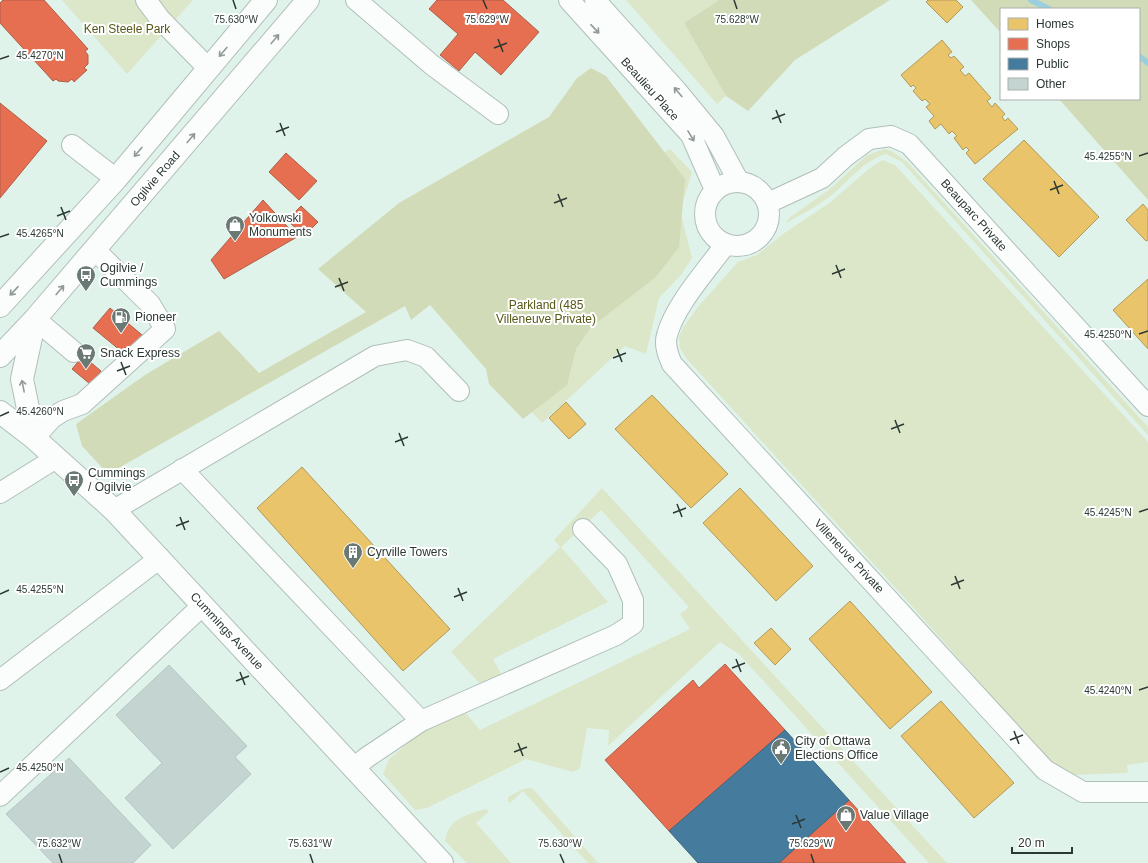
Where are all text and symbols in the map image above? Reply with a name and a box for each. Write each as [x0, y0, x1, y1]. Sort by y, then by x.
legend [1000, 8, 1140, 100]
text: 75.630°W [214, 14, 259, 25]
text: 75.629°W [465, 14, 510, 25]
text: 75.628°W [715, 14, 760, 25]
text: Homes [1036, 17, 1074, 31]
park label: Ken Steele Park [84, 22, 171, 36]
one-way arrow [591, 24, 600, 34]
one-way arrow [270, 34, 279, 44]
text: Shops [1036, 37, 1070, 51]
one-way arrow [219, 46, 228, 57]
text: 45.4270°N [16, 50, 64, 61]
street label: Beaulieu Place [618, 55, 682, 124]
text: Public [1036, 57, 1069, 71]
text: Other [1036, 77, 1066, 91]
one-way arrow [673, 87, 682, 97]
one-way arrow [686, 131, 695, 142]
one-way arrow [186, 133, 195, 143]
one-way arrow [134, 147, 143, 158]
street label: Ogilvie Road [127, 148, 183, 210]
text: 45.4255°N [1084, 151, 1132, 162]
street label: Beauparc Private [938, 176, 1010, 254]
place label: Yolkowski Monuments [249, 211, 312, 239]
shop icon: Yolkowski Monuments [224, 214, 246, 242]
text: 45.4265°N [16, 228, 64, 239]
place label: Ogilvie / Cummings [100, 261, 157, 289]
bus stop icon: Ogilvie / Cummings [75, 264, 97, 292]
one-way arrow [56, 284, 65, 295]
one-way arrow [10, 285, 19, 295]
park label: Parkland (485 Villeneuve Private) [496, 298, 596, 326]
fuel station icon: Pioneer [110, 306, 132, 334]
place label: Pioneer [135, 310, 176, 324]
text: 45.4250°N [1084, 329, 1132, 340]
supermarket icon: Snack Express [75, 342, 97, 370]
place label: Snack Express [100, 346, 180, 360]
one-way arrow [19, 380, 27, 393]
text: 45.4260°N [16, 406, 64, 417]
place label: Cummings / Ogilvie [88, 466, 145, 494]
bus stop icon: Cummings / Ogilvie [63, 469, 85, 497]
text: 45.4245°N [1084, 507, 1132, 518]
street label: Villeneuve Private [811, 516, 887, 596]
building icon: Cyrville Towers [342, 541, 364, 569]
place label: Cyrville Towers [367, 545, 447, 559]
text: 45.4255°N [16, 584, 64, 595]
street label: Cummings Avenue [188, 589, 267, 673]
text: 45.4240°N [1084, 685, 1132, 696]
place label: City of Ottawa Elections Office [795, 734, 878, 762]
public building icon: City of Ottawa Elections Office [770, 737, 792, 765]
text: 45.4250°N [16, 762, 64, 773]
shop icon: Value Village [835, 804, 857, 832]
place label: Value Village [860, 808, 929, 822]
scale bar [1012, 829, 1072, 855]
text: 20 m [1018, 836, 1045, 850]
text: 75.632°W [37, 838, 82, 849]
text: 75.631°W [288, 838, 333, 849]
text: 75.630°W [538, 838, 583, 849]
text: 75.629°W [789, 838, 834, 849]

